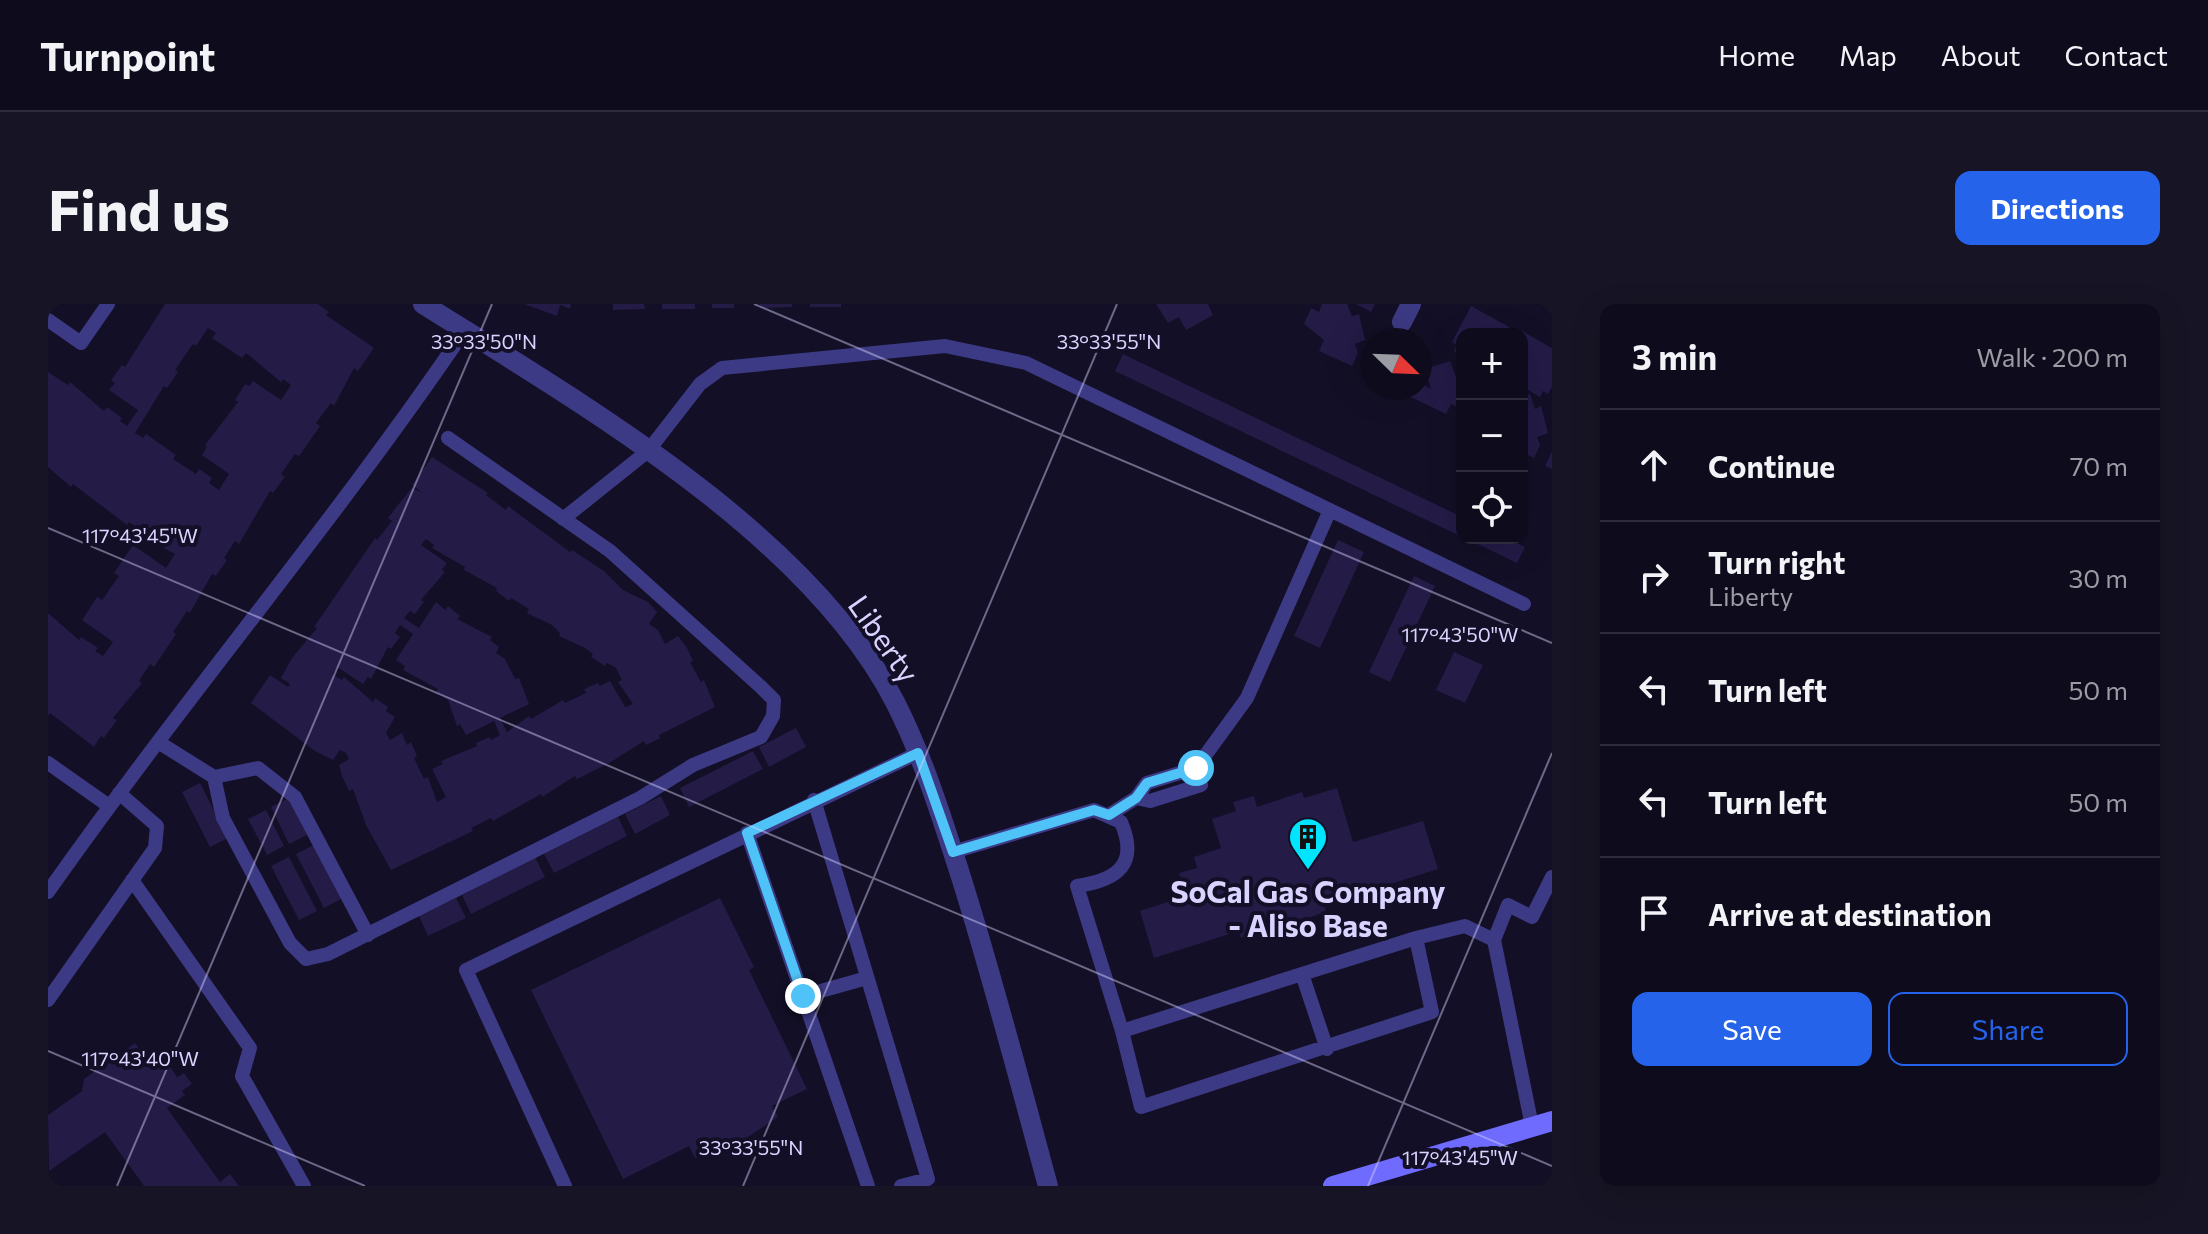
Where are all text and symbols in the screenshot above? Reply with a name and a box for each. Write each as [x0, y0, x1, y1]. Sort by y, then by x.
text: Turnpoint [40, 32, 215, 79]
text: Home [1718, 38, 1795, 72]
text: Map [1839, 38, 1897, 72]
text: About [1941, 38, 2021, 72]
text: Contact [2065, 38, 2168, 72]
button: Directions [1955, 171, 2160, 245]
text: Find us [48, 174, 230, 243]
north arrow [1360, 328, 1432, 400]
map controls [1456, 328, 1528, 544]
button: + [1456, 328, 1528, 400]
text: 33°33'50"N [431, 329, 537, 353]
text: 33°33'55"N [1057, 329, 1161, 353]
text: 3 min [1632, 335, 1717, 377]
text: Walk · 200 m [1977, 341, 2128, 372]
button: − [1456, 400, 1528, 472]
icon: ahead [1632, 443, 1676, 487]
text: Continue [1708, 447, 1835, 484]
text: 70 m [2070, 450, 2128, 481]
button: locate [1456, 472, 1528, 544]
text: 117°43'45"W [82, 523, 198, 547]
text: Turn right [1708, 543, 1845, 580]
icon: right [1632, 555, 1676, 599]
text: 30 m [2069, 562, 2128, 593]
text: Liberty [1708, 580, 1793, 611]
street label: Liberty [842, 587, 928, 689]
text: 117°43'50"W [1401, 622, 1519, 646]
icon: left [1632, 667, 1676, 711]
text: Turn left [1708, 671, 1827, 708]
text: 50 m [2068, 674, 2128, 705]
route start [1178, 750, 1214, 786]
icon: left [1632, 779, 1676, 823]
text: Turn left [1708, 783, 1827, 820]
text: 50 m [2068, 786, 2128, 817]
building icon: SoCal Gas Company - Aliso Base [1287, 816, 1329, 871]
place label: SoCal Gas Company - Aliso Base [1170, 872, 1446, 943]
icon: arrive [1632, 891, 1676, 935]
text: Arrive at destination [1708, 895, 1992, 932]
route end [785, 978, 821, 1014]
button: Save [1632, 992, 1872, 1066]
button: Share [1888, 992, 2128, 1066]
text: 117°43'40"W [81, 1046, 199, 1070]
text: 33°33'55"N [699, 1135, 803, 1159]
text: 117°43'45"W [1402, 1145, 1518, 1169]

